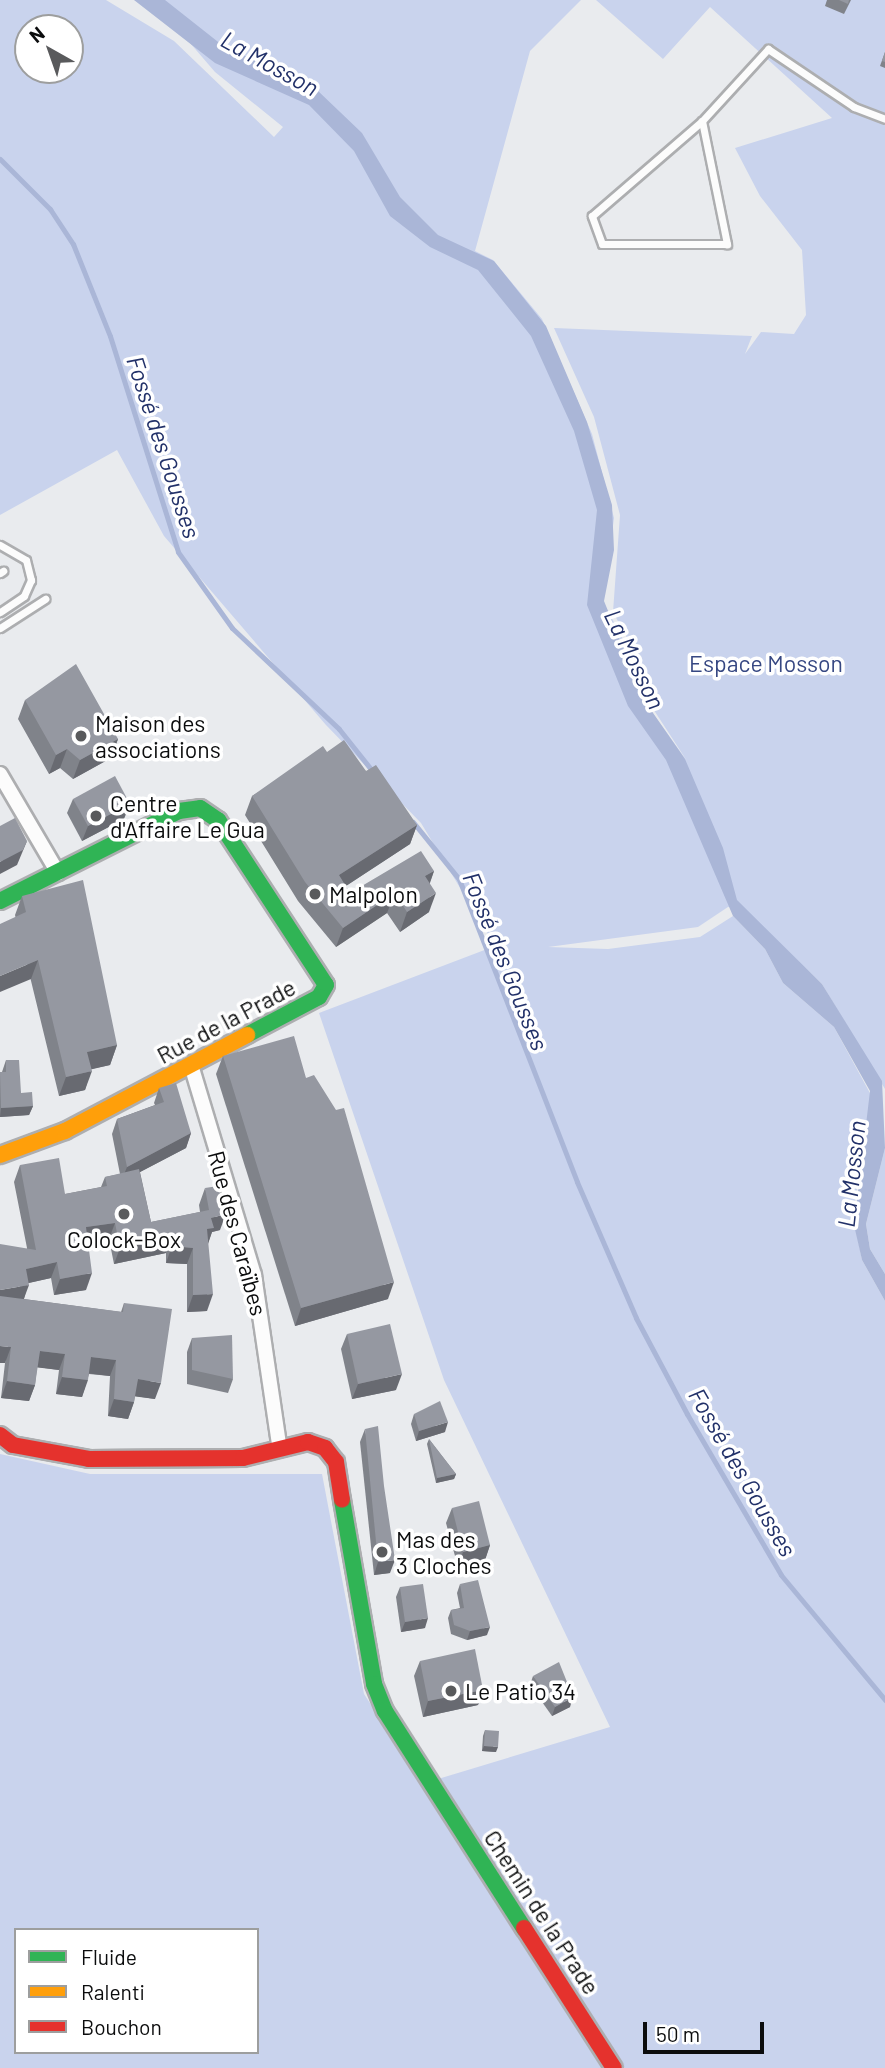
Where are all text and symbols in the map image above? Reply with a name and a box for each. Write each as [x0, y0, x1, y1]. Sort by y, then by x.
north arrow [14, 14, 84, 84]
text: N [24, 21, 49, 47]
water label: La Mosson [216, 24, 324, 102]
water label: Fossé des Gousses [121, 352, 207, 542]
water label: La Mosson [599, 604, 671, 714]
park label: Espace Mosson [689, 649, 843, 677]
place label: Maison des associations [95, 709, 221, 763]
marker: Maison des associations [73, 728, 89, 744]
place label: Centre d'Affaire Le Gua [110, 789, 265, 843]
marker: Centre d'Affaire Le Gua [88, 808, 104, 824]
water label: Fossé des Gousses [457, 868, 555, 1054]
place label: Malpolon [329, 880, 418, 908]
marker: Malpolon [307, 886, 323, 902]
street label: Rue de la Prade [152, 973, 300, 1069]
water label: La Mosson [831, 1119, 871, 1229]
street label: Rue des Caraïbes [203, 1148, 273, 1318]
marker: Colock-Box [116, 1206, 132, 1222]
place label: Colock-Box [67, 1225, 181, 1253]
water label: Fossé des Gousses [683, 1383, 803, 1561]
place label: Mas des 3 Cloches [396, 1525, 492, 1579]
marker: Mas des 3 Cloches [374, 1544, 390, 1560]
place label: Le Patio 34 [465, 1677, 576, 1705]
marker: Le Patio 34 [443, 1683, 459, 1699]
street label: Chemin de la Prade [479, 1825, 605, 1999]
legend [14, 1928, 259, 2054]
text: Fluide [81, 1944, 137, 1969]
text: Ralenti [81, 1979, 145, 2004]
scale bar [647, 2008, 768, 2052]
text: Bouchon [81, 2014, 162, 2039]
text: 50 m [656, 2021, 700, 2046]

